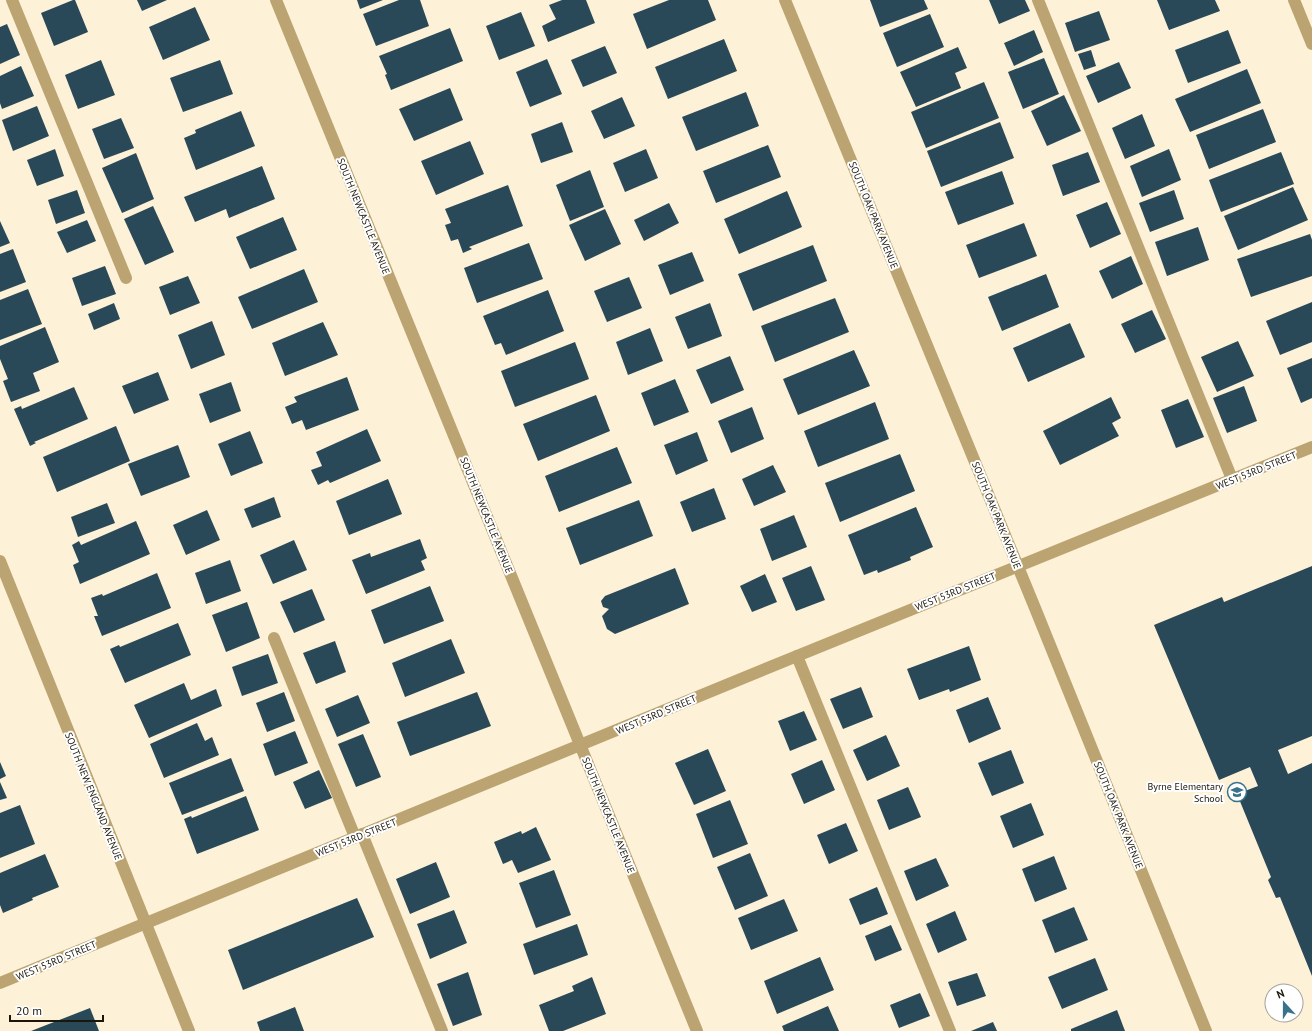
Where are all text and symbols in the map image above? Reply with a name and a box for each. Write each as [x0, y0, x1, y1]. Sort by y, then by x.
street label: SOUTH NEWCASTLE AVENUE [334, 156, 393, 276]
street label: SOUTH OAK PARK AVENUE [846, 160, 901, 271]
street label: WEST 53RD STREET [1214, 448, 1299, 493]
street label: SOUTH NEWCASTLE AVENUE [457, 455, 516, 575]
street label: SOUTH OAK PARK AVENUE [969, 460, 1024, 571]
street label: WEST 53RD STREET [913, 569, 998, 614]
street label: WEST 53RD STREET [614, 692, 699, 737]
street label: SOUTH NEW ENGLAND AVENUE [62, 731, 125, 862]
street label: SOUTH NEWCASTLE AVENUE [579, 755, 638, 875]
street label: SOUTH OAK PARK AVENUE [1091, 760, 1146, 871]
place label: Byrne Elementary School [1147, 780, 1223, 805]
school or university icon: Byrne Elementary School [1226, 781, 1248, 803]
street label: WEST 53RD STREET [314, 815, 399, 860]
street label: WEST 53RD STREET [14, 938, 99, 983]
north arrow [1264, 983, 1304, 1023]
text: N [1275, 986, 1286, 1001]
scale bar [10, 997, 103, 1023]
text: 20 m [16, 1003, 42, 1018]

